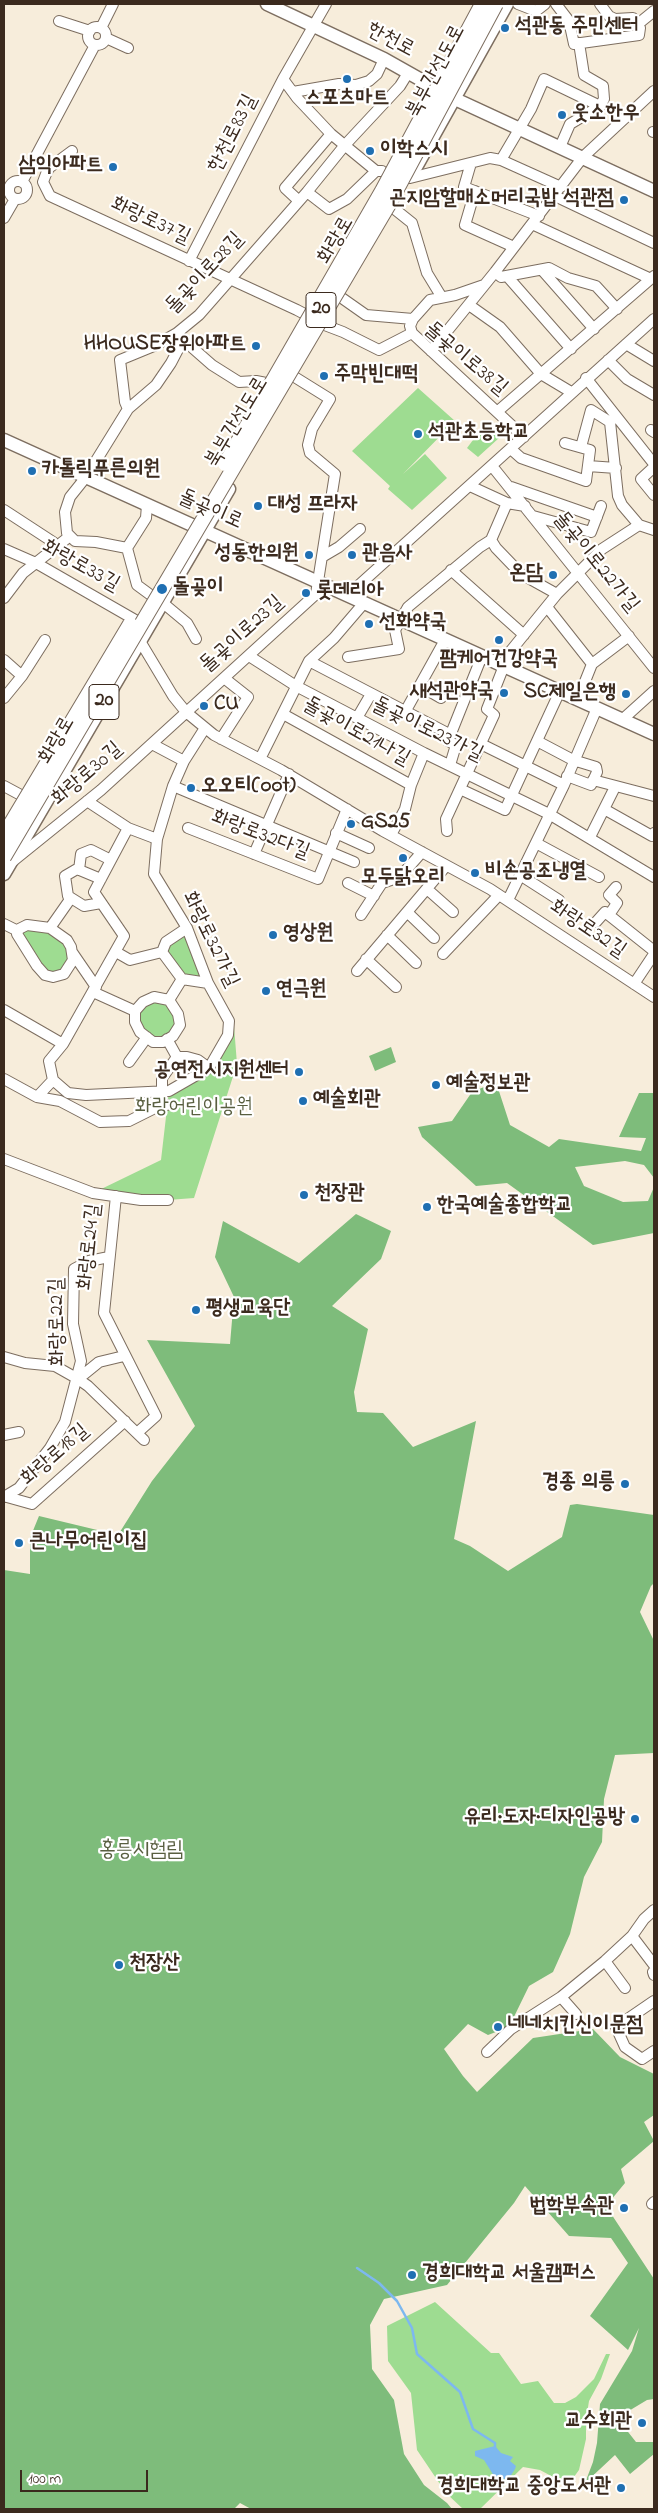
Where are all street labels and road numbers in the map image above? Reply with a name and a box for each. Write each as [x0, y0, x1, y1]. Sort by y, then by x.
street label: 한천로 [362, 18, 418, 64]
street label: 북부간선도로 [402, 21, 472, 123]
street label: 한천로83길 [204, 91, 264, 177]
street label: 화랑로37길 [106, 193, 194, 251]
street label: 화랑로 [313, 213, 361, 269]
street label: 돌곶이로28길 [162, 228, 250, 320]
road number: 20 [306, 292, 336, 328]
street label: 돌곶이로38길 [418, 318, 512, 402]
street label: 북부간선도로 [201, 373, 275, 473]
street label: 돌곶이로 [174, 486, 246, 536]
street label: 돌곶이로22가길 [547, 508, 643, 618]
street label: 화랑로33길 [37, 535, 123, 599]
street label: 돌곶이로23길 [196, 591, 290, 679]
road number: 20 [89, 684, 119, 720]
street label: 돌곶이로21나길 [298, 693, 414, 773]
street label: 돌곶이로23가길 [367, 693, 487, 769]
street label: 화랑로 [34, 713, 82, 769]
street label: 화랑로30길 [48, 737, 128, 813]
street label: 화랑로32다길 [207, 806, 313, 866]
street label: 화랑로32가길 [175, 888, 243, 992]
street label: 화랑로32길 [544, 895, 630, 965]
street label: 화랑로24길 [74, 1203, 108, 1291]
street label: 화랑로22길 [46, 1278, 72, 1366]
street label: 화랑로18길 [17, 1420, 95, 1492]

